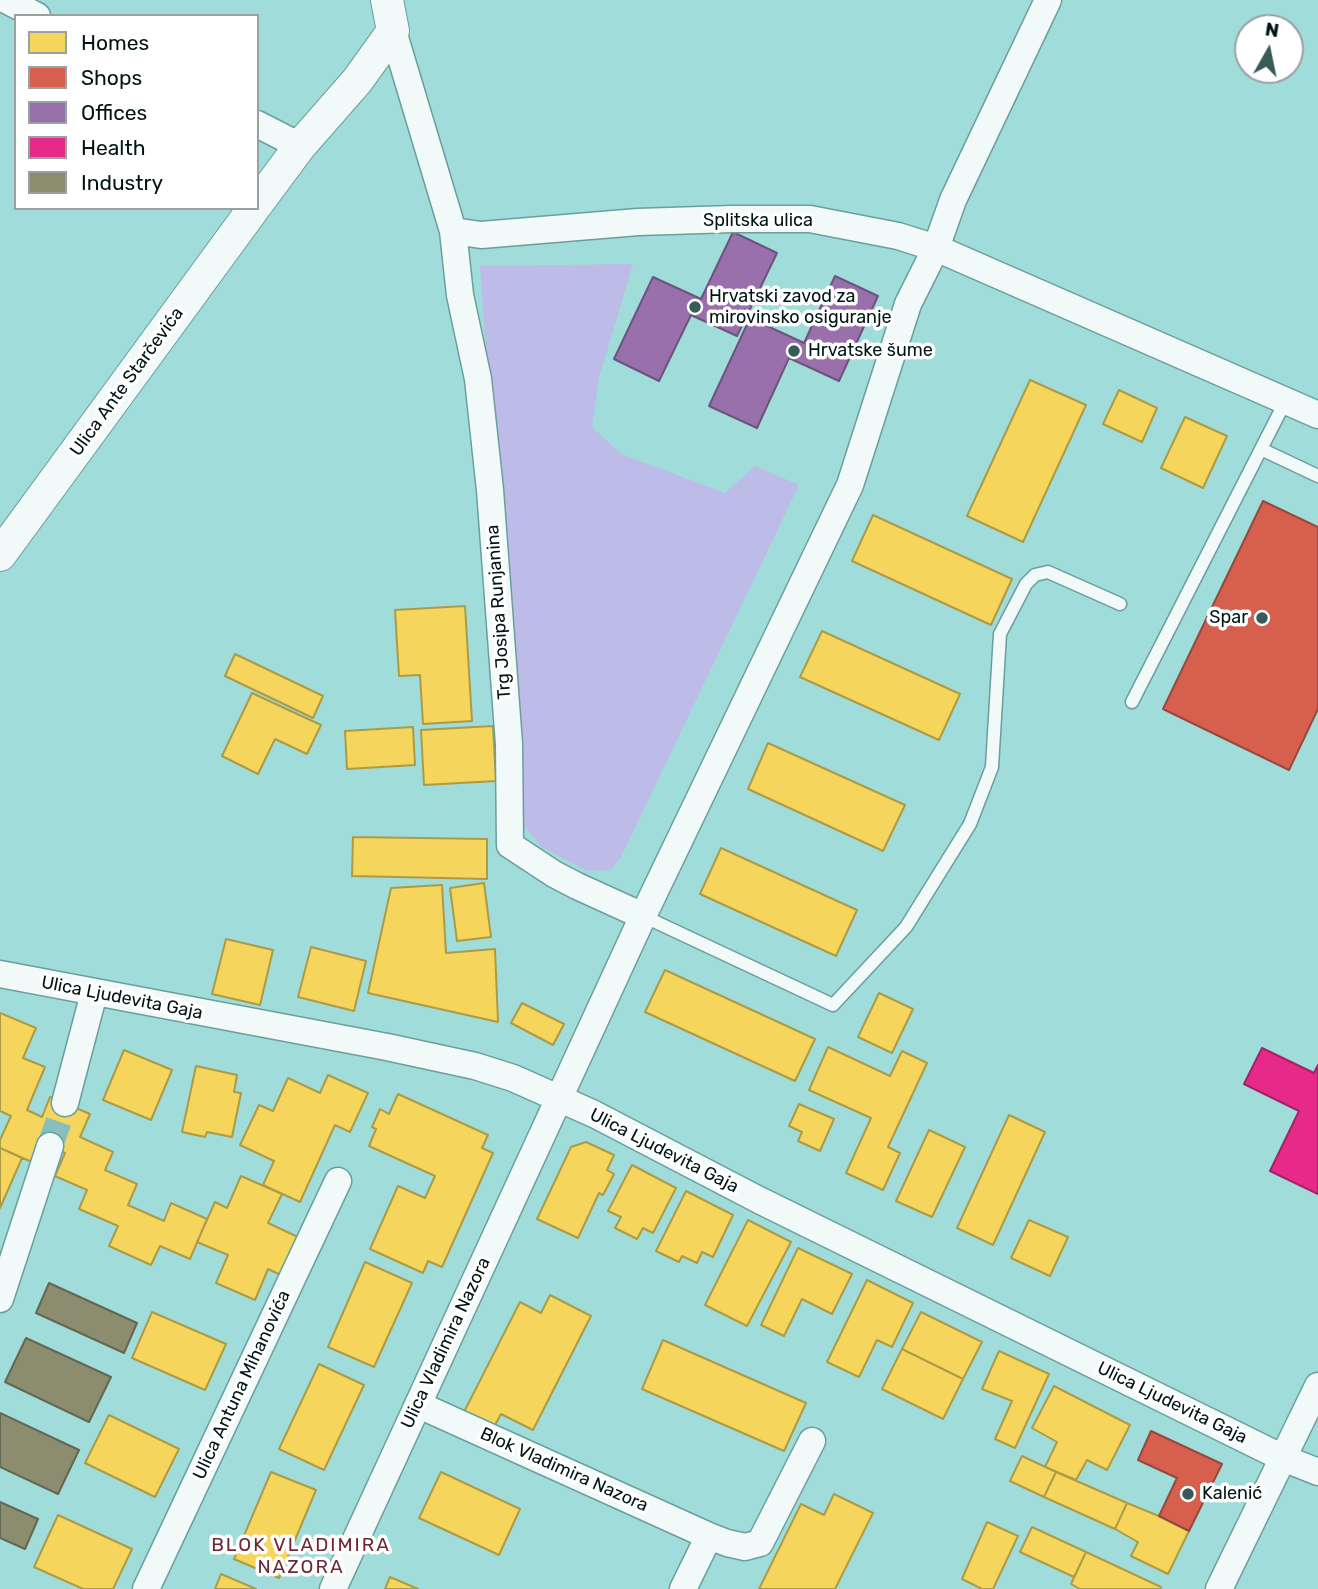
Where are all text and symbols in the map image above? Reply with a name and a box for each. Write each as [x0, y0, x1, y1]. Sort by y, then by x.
legend [14, 14, 259, 210]
north arrow [1234, 14, 1304, 84]
text: N [1263, 17, 1281, 42]
text: Homes [81, 30, 149, 55]
text: Shops [81, 65, 142, 90]
text: Offices [81, 100, 147, 125]
text: Health [81, 135, 145, 160]
text: Industry [81, 170, 163, 195]
street label: Splitska ulica [703, 210, 813, 232]
place label: Hrvatski zavod za mirovinsko osiguranje [709, 286, 892, 328]
marker: Hrvatski zavod za mirovinsko osiguranje [687, 299, 703, 315]
street label: Ulica Ante Starčevića [66, 303, 188, 461]
place label: Hrvatske šume [808, 340, 933, 362]
marker: Hrvatske šume [786, 343, 802, 359]
street label: Trg Josipa Runjanina [482, 524, 516, 700]
place label: Spar [1209, 607, 1248, 629]
marker: Spar [1254, 610, 1270, 626]
street label: Ulica Ljudevita Gaja [39, 972, 205, 1024]
street label: Ulica Ljudevita Gaja [586, 1104, 742, 1198]
street label: Ulica Vladimira Nazora [397, 1254, 495, 1432]
street label: Ulica Antuna Mihanovića [189, 1287, 295, 1483]
street label: Ulica Ljudevita Gaja [1093, 1357, 1251, 1449]
street label: Blok Vladimira Nazora [477, 1423, 651, 1517]
place label: Kalenić [1202, 1483, 1262, 1505]
marker: Kalenić [1180, 1486, 1196, 1502]
district label: BLOK VLADIMIRA NAZORA [213, 1535, 389, 1579]

